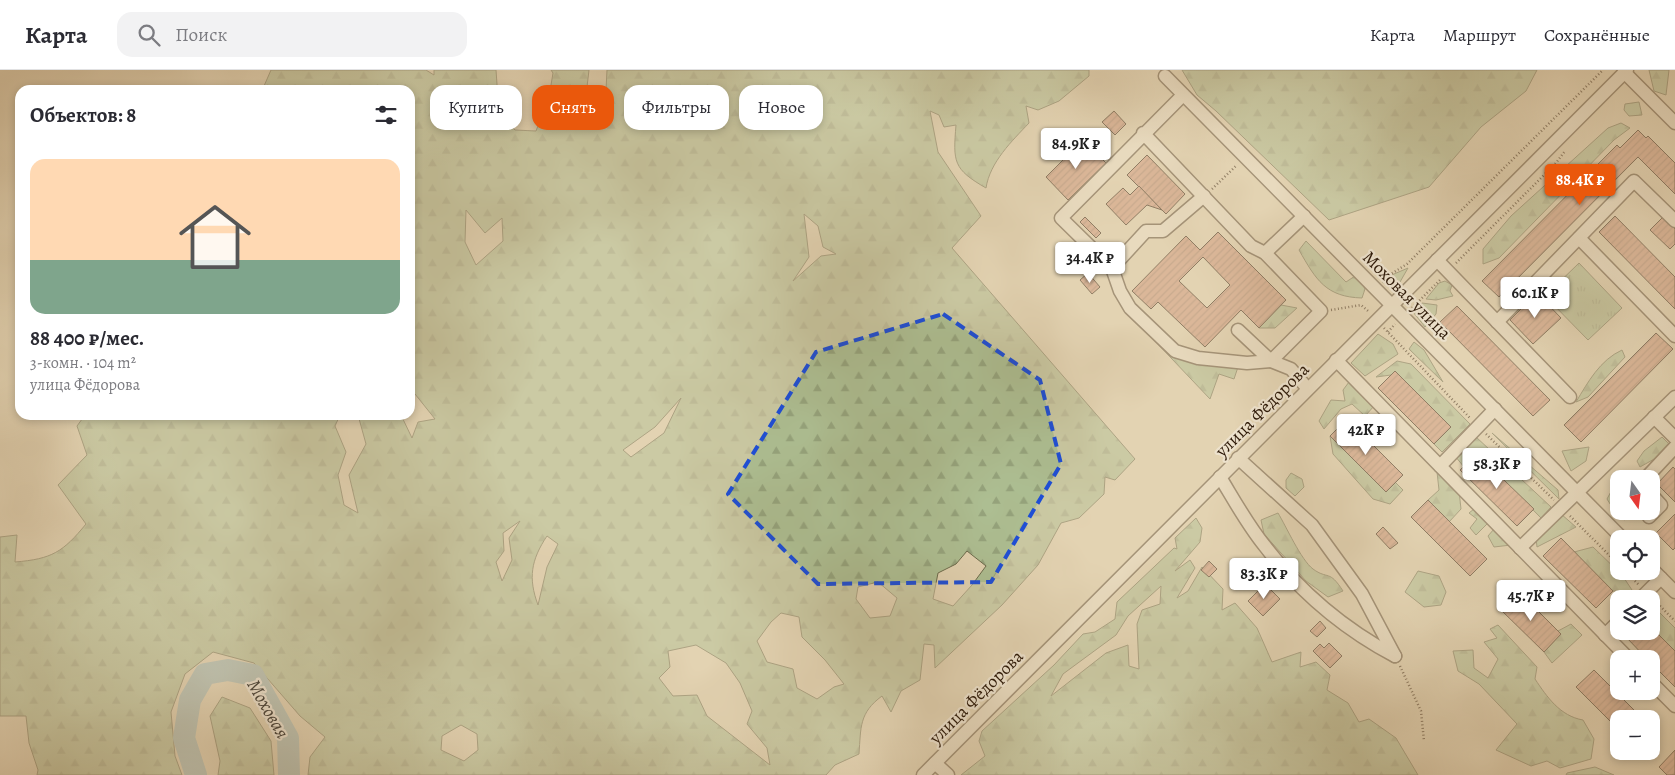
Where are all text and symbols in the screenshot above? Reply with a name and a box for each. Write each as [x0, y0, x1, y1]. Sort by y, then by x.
search box [117, 12, 467, 57]
text: Карта [25, 19, 87, 51]
icon: search [135, 21, 163, 49]
text: Поиск [175, 22, 227, 48]
text: Карта [1370, 23, 1415, 47]
text: Маршрут [1443, 23, 1516, 47]
text: Сохранённые [1544, 23, 1650, 47]
chip: Купить [430, 85, 522, 130]
chip: Снять [532, 85, 614, 130]
chip: Фильтры [624, 85, 729, 130]
chip: Новое [739, 85, 823, 130]
text: Объектов: 8 [30, 101, 136, 129]
icon: filters [372, 101, 400, 129]
pin: 84.9K ₽ [1030, 128, 1122, 170]
text: 84.9K ₽ [1052, 133, 1100, 155]
pin: 88.4K ₽ [1534, 164, 1626, 206]
text: 88.4K ₽ [1556, 169, 1604, 191]
icon: home [170, 192, 260, 282]
pin: 34.4K ₽ [1044, 242, 1136, 284]
street label: Моховая улица [1357, 245, 1457, 345]
text: 34.4K ₽ [1066, 247, 1114, 269]
pin: 60.1K ₽ [1489, 276, 1581, 319]
text: 60.1K ₽ [1511, 282, 1559, 304]
text: 88 400 ₽/мес. [30, 324, 144, 352]
text: 3-комн. · 104 m² [30, 352, 136, 374]
street label: улица Фёдорова [1209, 357, 1315, 463]
text: улица Фёдорова [30, 374, 140, 396]
pin: 42K ₽ [1331, 414, 1401, 456]
text: 42K ₽ [1348, 419, 1384, 441]
pin: 58.3K ₽ [1451, 448, 1543, 490]
text: 58.3K ₽ [1473, 453, 1521, 475]
north arrow [1610, 470, 1660, 520]
map controls [1610, 470, 1660, 760]
button: locate [1610, 530, 1660, 580]
pin: 83.3K ₽ [1218, 558, 1310, 600]
text: 83.3K ₽ [1240, 563, 1288, 585]
pin: 45.7K ₽ [1485, 580, 1577, 622]
text: 45.7K ₽ [1507, 585, 1555, 607]
button: layers [1610, 590, 1660, 640]
street label: улица Фёдорова [923, 644, 1029, 750]
button: + [1610, 650, 1660, 700]
water label: Моховая [241, 675, 296, 744]
button: − [1610, 710, 1660, 760]

